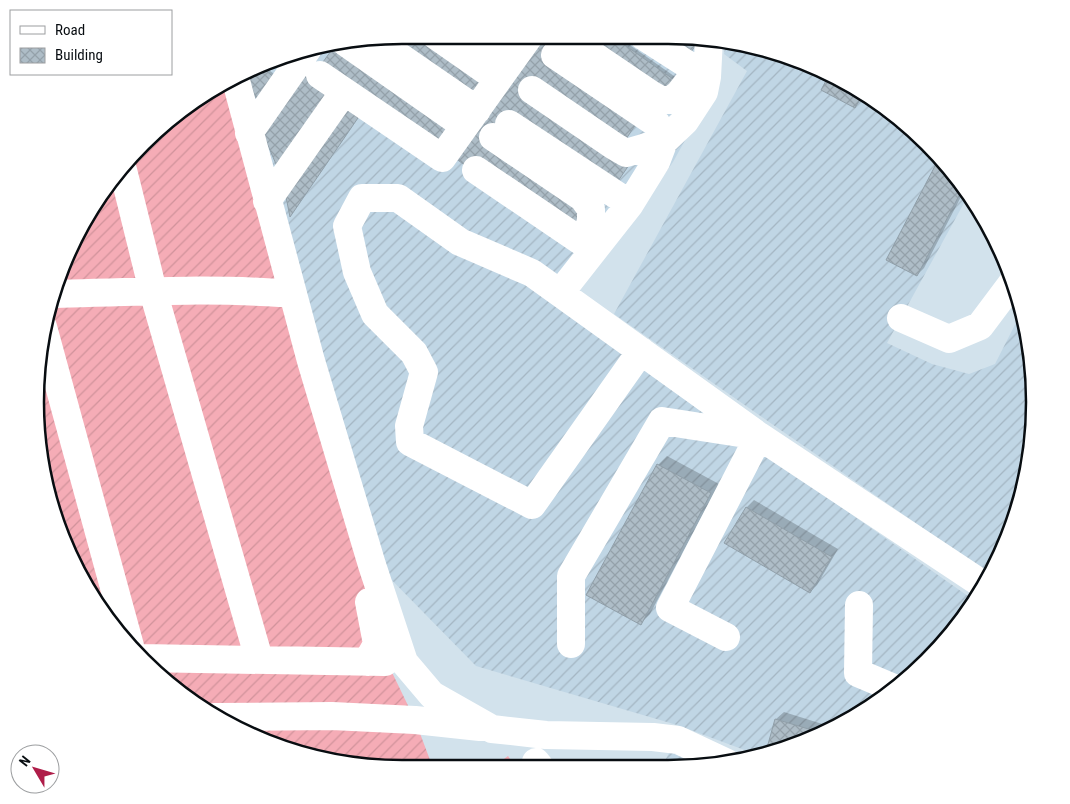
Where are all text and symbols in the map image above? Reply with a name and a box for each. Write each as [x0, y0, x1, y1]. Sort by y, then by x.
legend [10, 10, 172, 75]
text: Road [55, 21, 85, 39]
text: Building [55, 46, 103, 64]
north arrow [10, 744, 60, 794]
text: N [16, 753, 34, 769]

